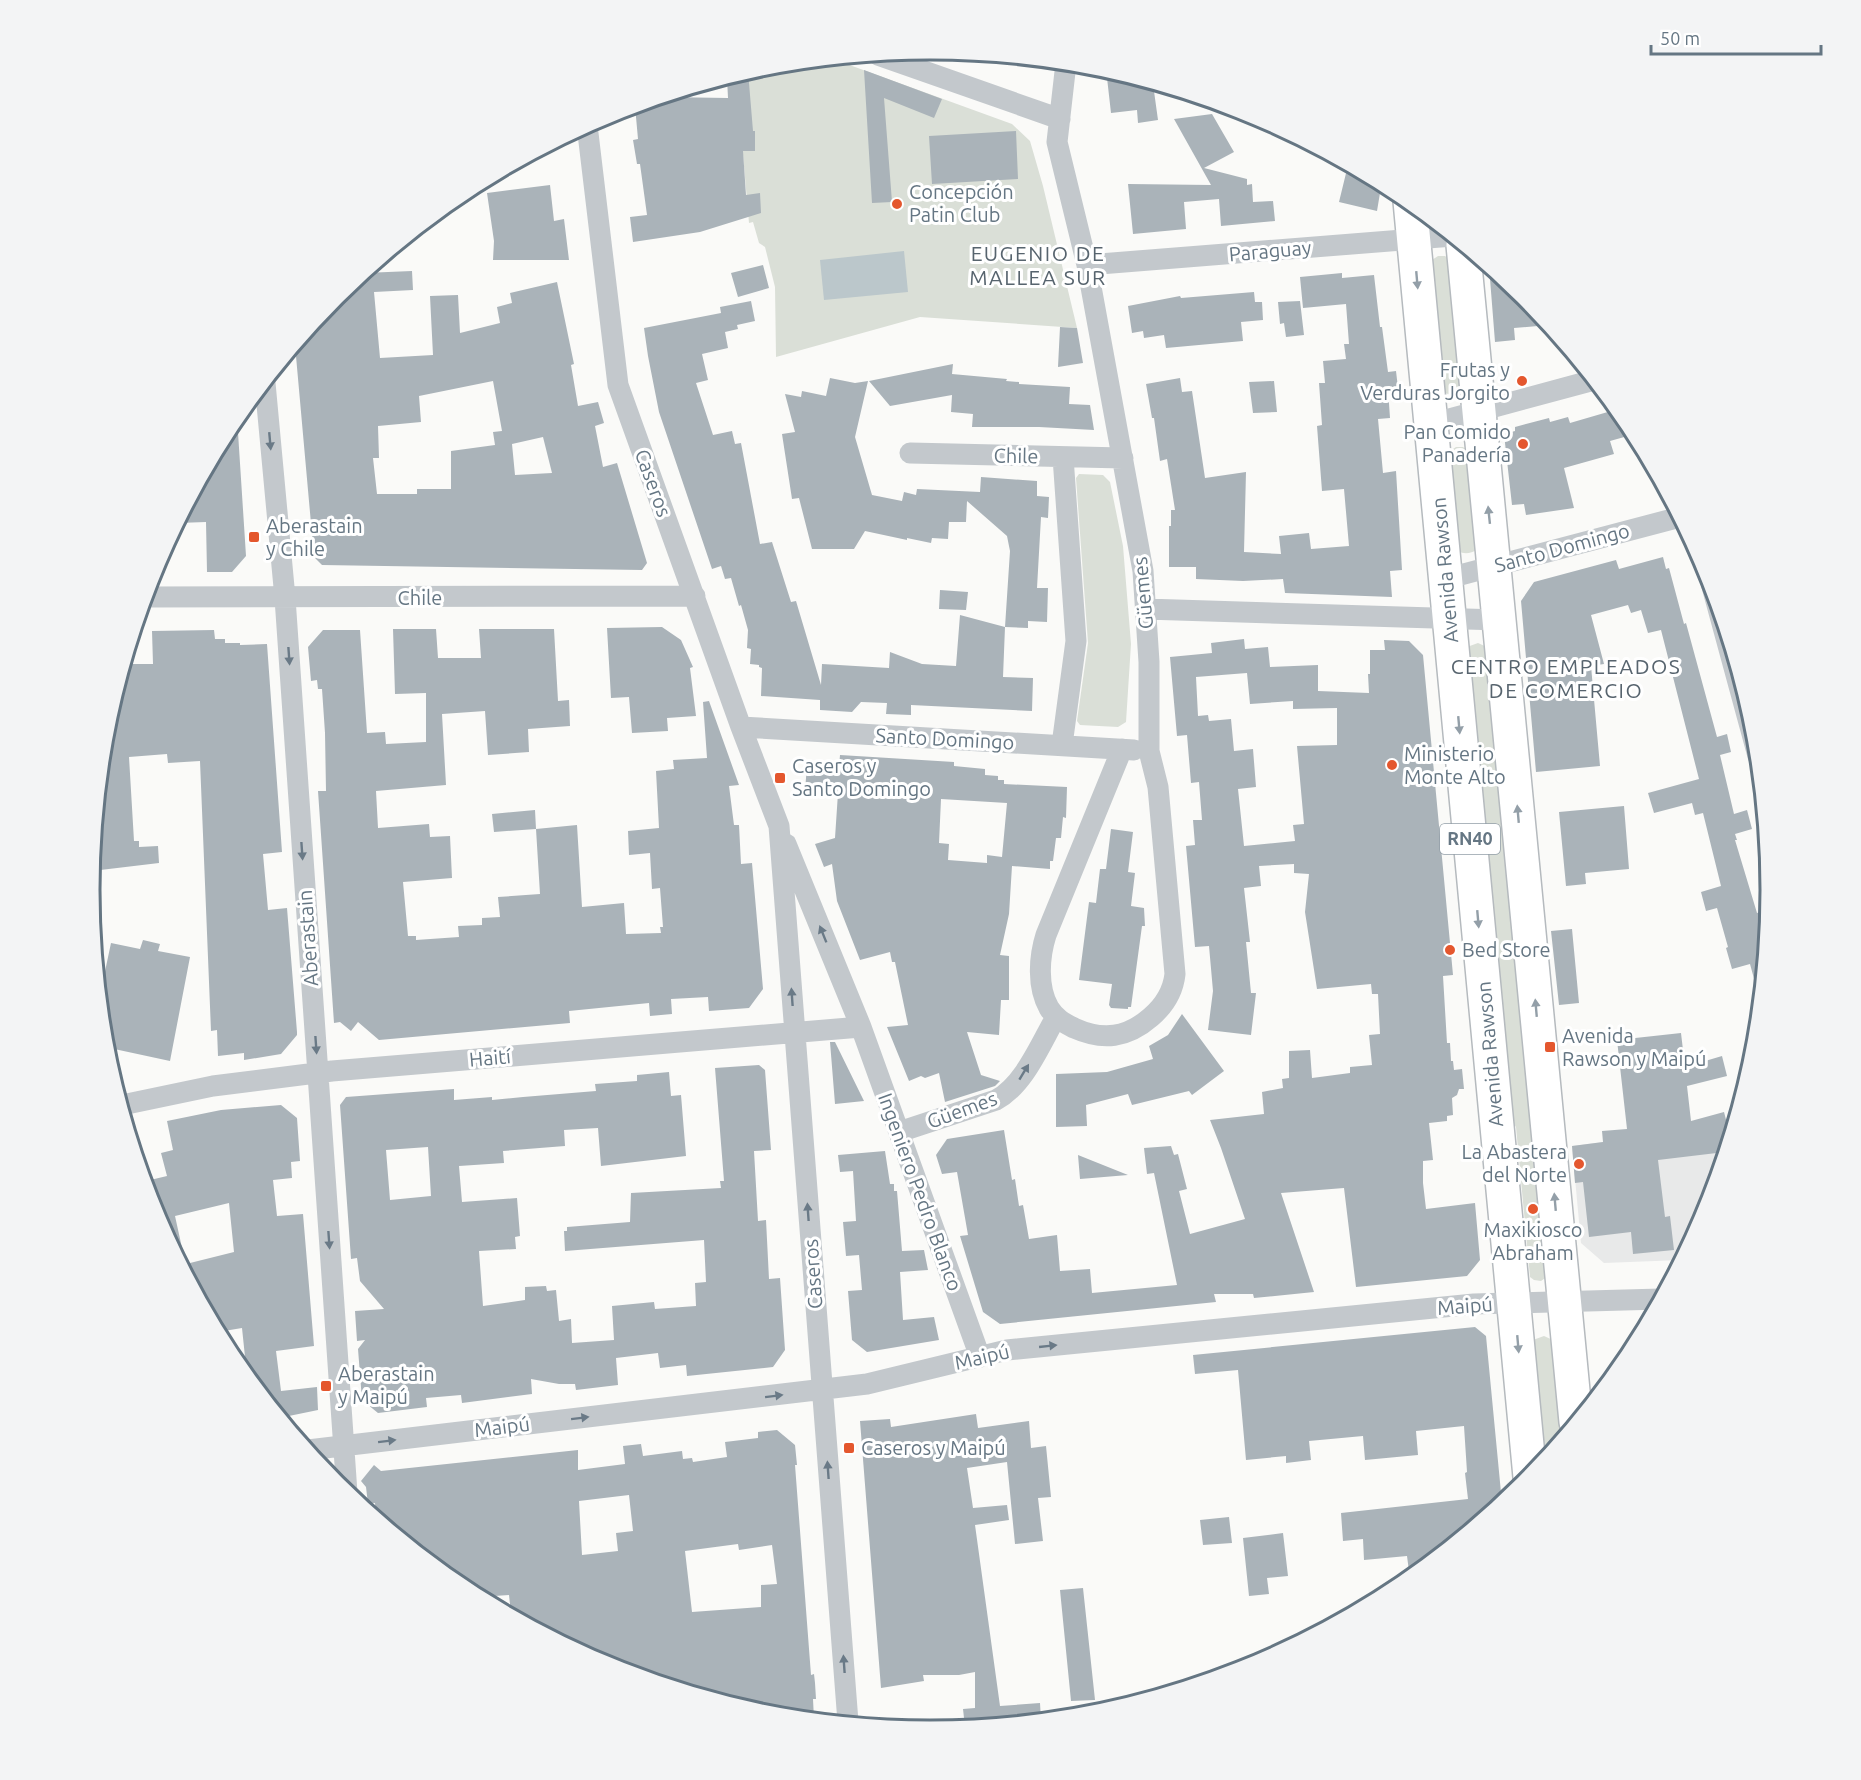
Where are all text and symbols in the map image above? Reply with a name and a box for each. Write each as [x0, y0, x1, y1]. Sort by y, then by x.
scale bar [1651, 18, 1820, 56]
text: 50 m [1660, 28, 1700, 48]
place label: Concepción Patin Club [909, 180, 1014, 226]
marker: Concepción Patin Club [890, 197, 904, 211]
street label: Paraguay [1228, 235, 1313, 266]
district label: EUGENIO DE MALLEA SUR [969, 241, 1107, 289]
one-way arrow [1412, 271, 1422, 290]
place label: Frutas y Verduras Jorgito [1360, 358, 1510, 404]
marker: Frutas y Verduras Jorgito [1515, 374, 1529, 388]
place label: Pan Comido Panadería [1403, 420, 1511, 466]
one-way arrow [265, 432, 275, 451]
marker: Pan Comido Panadería [1516, 437, 1530, 451]
street label: Chile [993, 444, 1039, 467]
street label: Caseros [631, 446, 676, 520]
street label: Avenida Rawson [1427, 496, 1462, 644]
one-way arrow [1484, 506, 1494, 525]
place label: Aberastain y Chile [266, 514, 363, 560]
street label: Santo Domingo [1492, 518, 1632, 577]
marker: Aberastain y Chile [247, 530, 261, 544]
street label: Güemes [1128, 556, 1157, 630]
street label: Chile [398, 586, 442, 609]
one-way arrow [284, 647, 293, 666]
district label: CENTRO EMPLEADOS DE COMERCIO [1451, 654, 1681, 702]
one-way arrow [1454, 716, 1464, 735]
street label: Santo Domingo [875, 723, 1015, 754]
place label: Ministerio Monte Alto [1404, 742, 1506, 788]
place label: Caseros y Santo Domingo [792, 754, 931, 800]
marker: Ministerio Monte Alto [1385, 758, 1399, 772]
marker: Caseros y Santo Domingo [773, 771, 787, 785]
one-way arrow [1513, 805, 1523, 824]
road number: RN40 [1440, 824, 1500, 854]
one-way arrow [297, 841, 307, 860]
street label: Aberastain [293, 889, 322, 987]
one-way arrow [1473, 910, 1483, 929]
one-way arrow [818, 924, 828, 942]
place label: Bed Store [1462, 938, 1551, 961]
marker: Bed Store [1443, 943, 1457, 957]
street label: Avenida Rawson [1472, 980, 1507, 1128]
one-way arrow [787, 988, 797, 1007]
one-way arrow [1531, 999, 1541, 1018]
place label: Avenida Rawson y Maipú [1562, 1024, 1706, 1070]
one-way arrow [311, 1036, 320, 1055]
marker: Avenida Rawson y Maipú [1543, 1040, 1557, 1054]
street label: Haití [468, 1044, 513, 1071]
one-way arrow [1019, 1063, 1029, 1080]
street label: Güemes [924, 1086, 1000, 1133]
street label: Ingeniero Pedro Blanco [874, 1090, 967, 1294]
place label: La Abastera del Norte [1462, 1140, 1567, 1186]
marker: La Abastera del Norte [1572, 1157, 1586, 1171]
one-way arrow [1550, 1193, 1560, 1212]
marker: Maxikiosco Abraham [1526, 1202, 1540, 1216]
one-way arrow [803, 1203, 813, 1222]
place label: Maxikiosco Abraham [1484, 1218, 1582, 1264]
one-way arrow [324, 1230, 334, 1249]
street label: Caseros [799, 1238, 826, 1310]
street label: Maipú [1436, 1292, 1494, 1319]
one-way arrow [1513, 1334, 1523, 1353]
street label: Maipú [952, 1339, 1012, 1374]
one-way arrow [1039, 1341, 1058, 1351]
place label: Aberastain y Maipú [338, 1362, 435, 1408]
marker: Aberastain y Maipú [319, 1379, 333, 1393]
one-way arrow [765, 1391, 784, 1401]
street label: Maipú [473, 1412, 531, 1441]
one-way arrow [571, 1414, 590, 1423]
one-way arrow [377, 1436, 396, 1446]
place label: Caseros y Maipú [861, 1436, 1006, 1459]
marker: Caseros y Maipú [842, 1441, 856, 1455]
one-way arrow [824, 1460, 833, 1479]
one-way arrow [839, 1655, 848, 1674]

